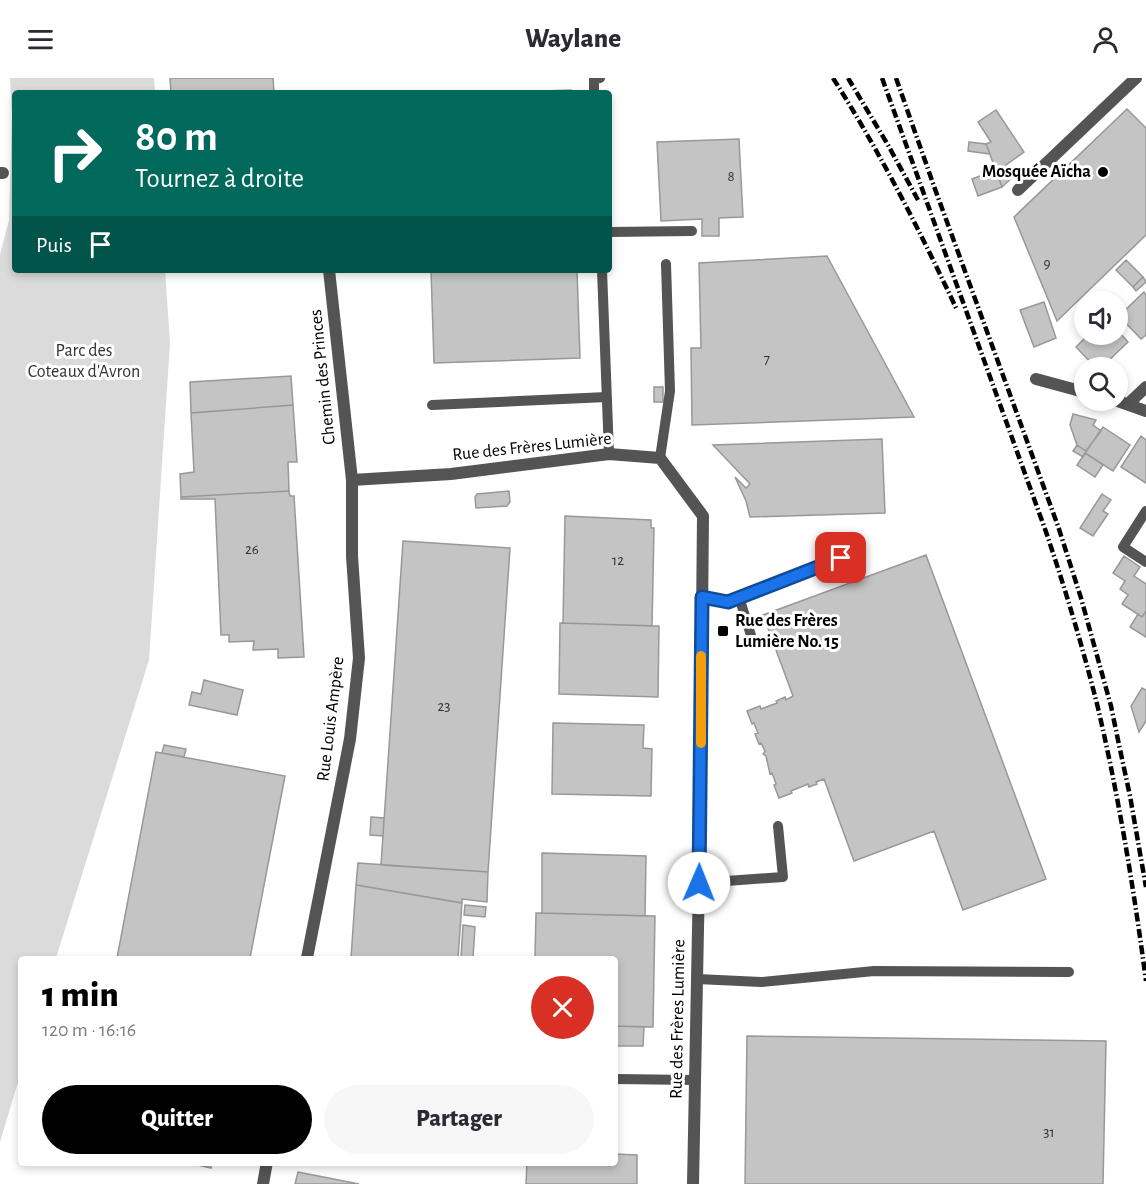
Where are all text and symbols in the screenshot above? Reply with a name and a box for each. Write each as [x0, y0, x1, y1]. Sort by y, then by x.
icon: menu [24, 23, 57, 56]
icon: person [1089, 23, 1122, 56]
text: Waylane [525, 25, 621, 52]
icon: right [36, 114, 114, 192]
text: 80 m [135, 116, 218, 158]
place label: Mosquée Aïcha [982, 163, 1091, 181]
text: Tournez à droite [135, 165, 304, 192]
marker: Mosquée Aïcha [1096, 165, 1110, 179]
house number: 8 [727, 169, 735, 184]
icon: arrive [84, 228, 117, 261]
text: Puis [36, 234, 72, 256]
house number: 9 [1043, 256, 1051, 271]
map controls [1074, 291, 1128, 411]
button: sound [1074, 291, 1128, 345]
street label: Chemin des Princes [307, 309, 339, 445]
park label: Parc des Coteaux d'Avron [28, 342, 140, 381]
house number: 7 [764, 352, 770, 367]
button: search [1074, 357, 1128, 411]
street label: Rue des Frères Lumière [452, 430, 612, 464]
pin [815, 532, 866, 583]
icon: arrive [824, 541, 857, 574]
house number: 26 [245, 542, 259, 557]
house number: 12 [612, 553, 624, 568]
place label: Rue des Frères Lumière No. 15 [735, 612, 839, 651]
marker: Rue des Frères Lumière No. 15 [716, 624, 730, 638]
street label: Rue Louis Ampère [314, 656, 348, 782]
house number: 23 [437, 699, 451, 714]
position arrow [667, 851, 731, 915]
street label: Rue des Frères Lumière [668, 939, 688, 1099]
button: close [531, 976, 594, 1039]
text: 1 min [42, 977, 119, 1013]
text: 120 m · 16:16 [42, 1020, 136, 1040]
button: Quitter [42, 1085, 312, 1154]
button: Partager [324, 1085, 594, 1154]
house number: 31 [1043, 1125, 1055, 1140]

